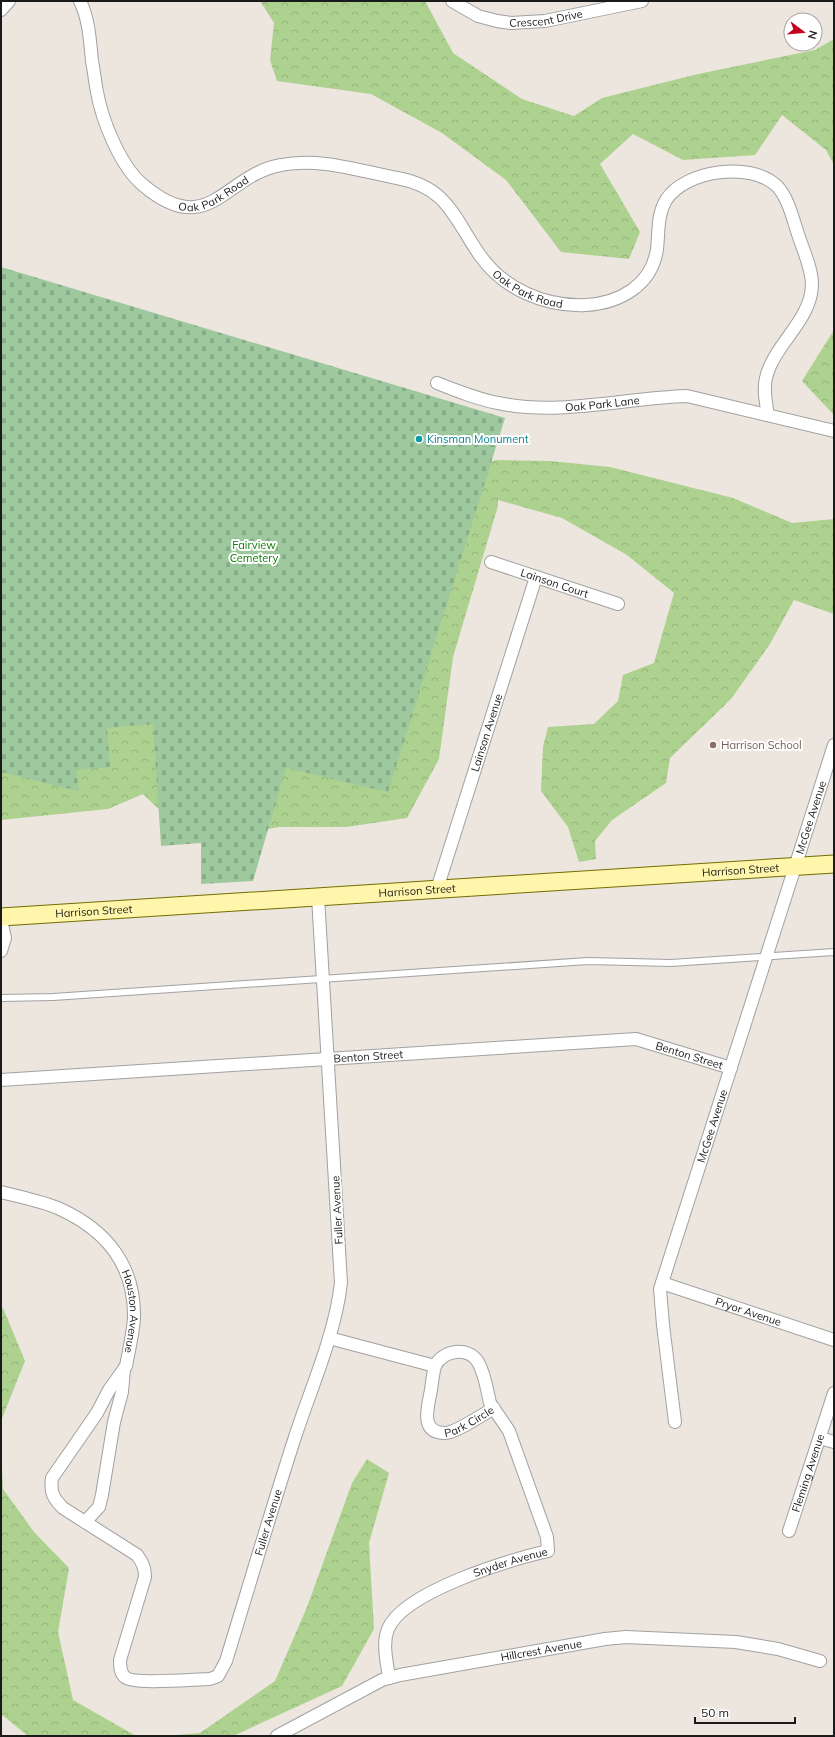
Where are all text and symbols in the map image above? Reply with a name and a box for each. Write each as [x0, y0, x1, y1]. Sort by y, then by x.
street label: Crescent Drive [509, 6, 584, 30]
north arrow [783, 12, 823, 52]
text: N [805, 29, 820, 41]
street label: Oak Park Road [177, 173, 251, 214]
street label: Oak Park Road [490, 267, 564, 311]
street label: Oak Park Lane [565, 393, 640, 414]
place label: Kinsman Monument [427, 432, 529, 446]
marker: Kinsman Monument [414, 434, 424, 444]
park label: Fairview Cemetery [230, 538, 279, 565]
street label: Lainson Court [519, 565, 591, 601]
street label: Lainson Avenue [468, 692, 506, 773]
place label: Harrison School [721, 738, 802, 752]
marker: Harrison School [708, 740, 718, 750]
street label: McGee Avenue [793, 779, 829, 856]
street label: Harrison Street [702, 861, 780, 879]
street label: Harrison Street [378, 881, 456, 900]
street label: Harrison Street [55, 902, 133, 921]
street label: Benton Street [654, 1038, 725, 1072]
street label: Benton Street [333, 1047, 404, 1066]
street label: McGee Avenue [694, 1088, 730, 1164]
street label: Fuller Avenue [328, 1175, 346, 1245]
street label: Houston Avenue [119, 1268, 141, 1354]
street label: Pryor Avenue [714, 1294, 783, 1329]
street label: Park Circle [443, 1403, 496, 1440]
street label: Fleming Avenue [789, 1432, 827, 1514]
street label: Fuller Avenue [251, 1487, 285, 1557]
street label: Snyder Avenue [471, 1544, 549, 1580]
street label: Hillcrest Avenue [499, 1636, 583, 1664]
scale bar [695, 1699, 795, 1725]
text: 50 m [701, 1705, 729, 1720]

